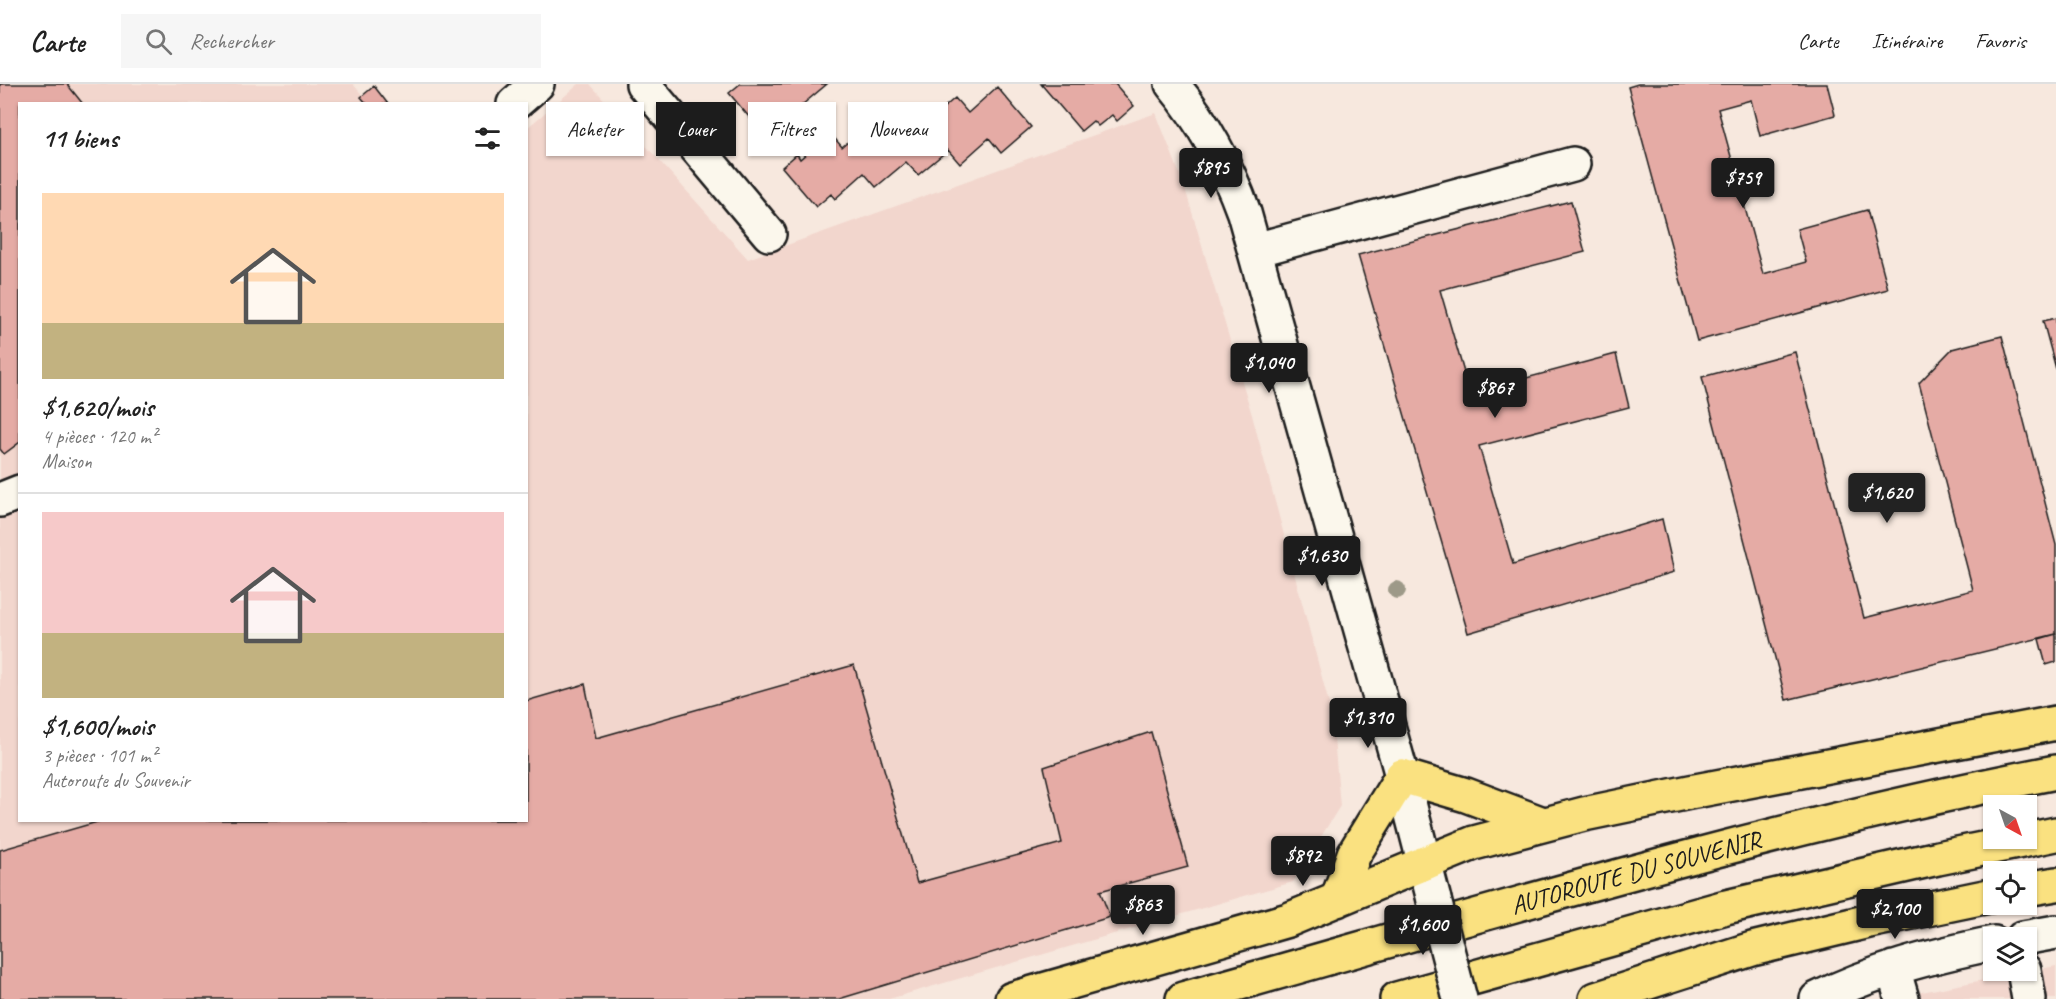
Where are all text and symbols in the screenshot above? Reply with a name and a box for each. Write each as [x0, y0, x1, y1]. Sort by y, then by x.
search box [121, 14, 541, 68]
text: Carte [30, 24, 85, 59]
icon: search [142, 25, 175, 58]
text: Rechercher [190, 27, 274, 55]
text: Carte [1798, 28, 1839, 54]
text: Itinéraire [1872, 28, 1942, 54]
text: Favoris [1975, 28, 2026, 54]
chip: Acheter [546, 102, 644, 156]
chip: Louer [656, 102, 736, 156]
chip: Filtres [748, 102, 836, 156]
chip: Nouveau [848, 102, 948, 156]
text: 11 biens [42, 122, 118, 155]
icon: filters [471, 122, 504, 155]
pin: $895 [1175, 148, 1247, 199]
text: $895 [1193, 155, 1229, 180]
pin: $759 [1707, 158, 1779, 209]
text: $759 [1725, 165, 1761, 190]
icon: home [219, 232, 327, 340]
pin: $1,040 [1220, 343, 1318, 394]
text: $1,040 [1245, 350, 1293, 375]
pin: $867 [1459, 368, 1531, 419]
text: $867 [1477, 375, 1513, 400]
text: $1,620/mois [42, 391, 154, 424]
text: 4 pièces · 120 m² [42, 424, 157, 449]
text: Maison [42, 449, 92, 474]
pin: $1,620 [1838, 473, 1936, 524]
text: $1,620 [1862, 480, 1912, 505]
pin: $1,630 [1273, 536, 1371, 587]
text: $1,630 [1297, 543, 1347, 568]
icon: home [219, 551, 327, 659]
pin: $1,310 [1319, 698, 1417, 749]
text: $1,310 [1344, 705, 1392, 730]
text: $1,600/mois [42, 710, 154, 743]
text: 3 pièces · 101 m² [42, 743, 157, 768]
text: Autoroute du Souvenir [42, 768, 190, 793]
north arrow [1983, 795, 2037, 849]
map controls [1983, 795, 2037, 981]
street label: AUTOROUTE DU SOUVENIR [1507, 823, 1767, 922]
pin: $892 [1267, 836, 1339, 887]
text: $892 [1285, 843, 1321, 868]
button: locate [1983, 861, 2037, 915]
pin: $863 [1107, 885, 1179, 936]
pin: $2,100 [1846, 889, 1944, 940]
text: $863 [1125, 892, 1161, 917]
text: $2,100 [1871, 896, 1919, 921]
pin: $1,600 [1374, 905, 1472, 956]
text: $1,600 [1398, 912, 1448, 937]
button: layers [1983, 927, 2037, 981]

